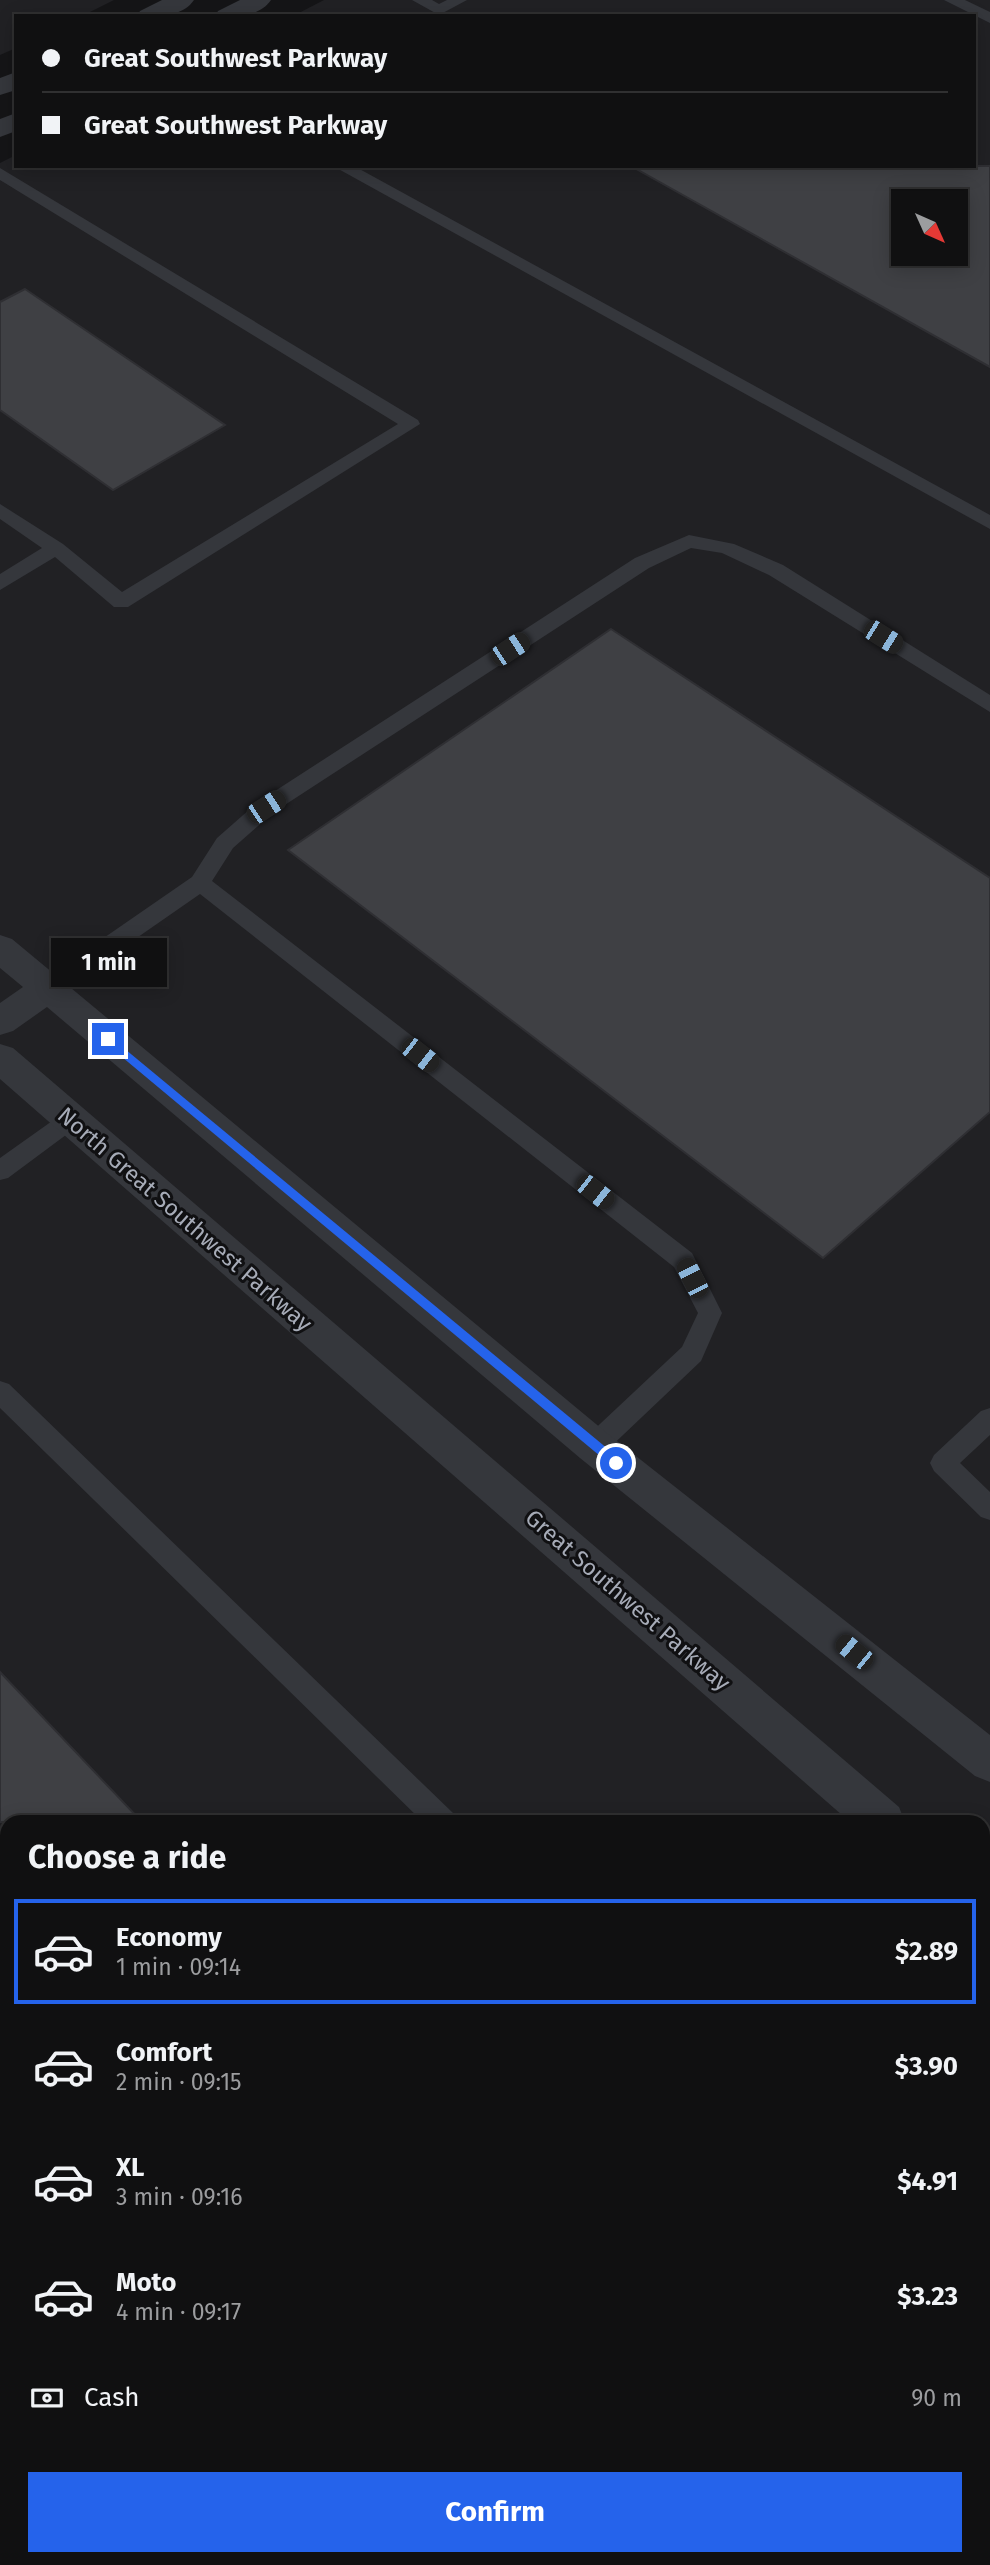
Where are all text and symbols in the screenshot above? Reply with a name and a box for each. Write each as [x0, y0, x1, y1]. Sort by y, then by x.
text: Great Southwest Parkway [84, 43, 387, 74]
text: Great Southwest Parkway [84, 110, 387, 141]
north arrow [891, 189, 968, 266]
map controls [891, 189, 968, 266]
car [860, 617, 907, 657]
car [487, 629, 534, 669]
car [243, 787, 290, 827]
callout: 1 min [50, 937, 166, 986]
text: 1 min [81, 948, 137, 976]
route end [92, 1023, 124, 1055]
car [397, 1034, 444, 1076]
street label: North Great Southwest Parkway [52, 1101, 318, 1338]
car [572, 1171, 619, 1213]
car [674, 1255, 711, 1301]
route start [600, 1447, 632, 1479]
street label: Great Southwest Parkway [520, 1503, 737, 1697]
car [832, 1631, 877, 1673]
text: Choose a ride [28, 1838, 226, 1876]
icon: car [32, 1920, 95, 1983]
text: Economy [116, 1922, 222, 1953]
text: $2.89 [895, 1936, 958, 1967]
text: 1 min · 09:14 [116, 1953, 241, 1981]
icon: car [32, 2035, 95, 2098]
text: Comfort [116, 2037, 212, 2068]
text: $3.90 [895, 2051, 958, 2082]
text: 2 min · 09:15 [116, 2068, 242, 2096]
icon: car [32, 2150, 95, 2213]
text: XL [116, 2152, 144, 2183]
text: $4.91 [897, 2166, 958, 2197]
text: 3 min · 09:16 [116, 2183, 242, 2211]
icon: car [32, 2265, 95, 2328]
text: Moto [116, 2267, 176, 2298]
text: $3.23 [897, 2281, 958, 2312]
text: 4 min · 09:17 [116, 2298, 241, 2326]
icon: cash [28, 2379, 66, 2417]
text: Cash [84, 2382, 140, 2413]
text: 90 m [911, 2384, 962, 2412]
button: Confirm [28, 2472, 962, 2552]

